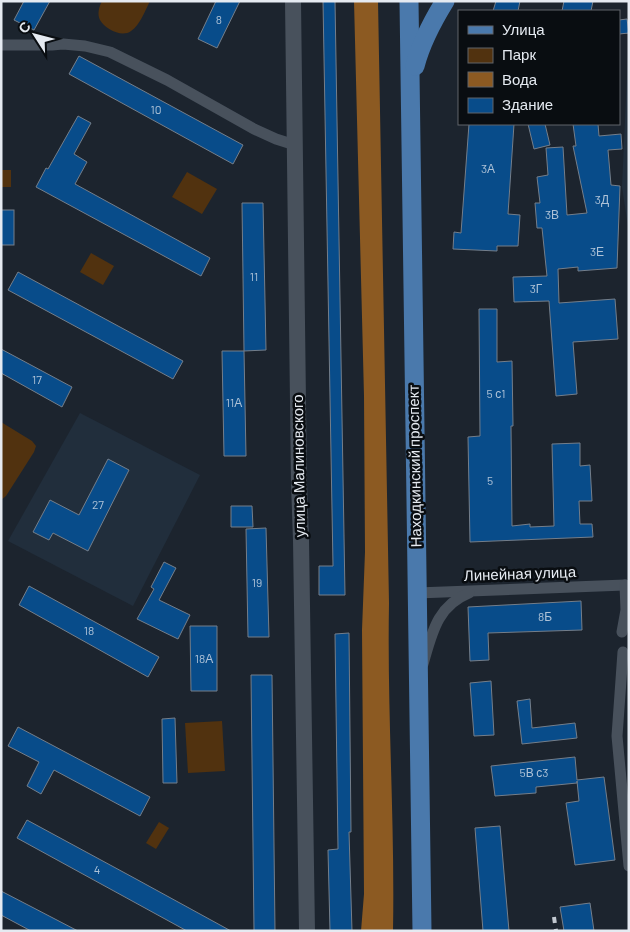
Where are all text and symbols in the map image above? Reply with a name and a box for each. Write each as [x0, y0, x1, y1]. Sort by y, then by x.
north arrow [10, 10, 60, 60]
legend [458, 10, 620, 125]
house number: 8 [216, 12, 222, 26]
text: С [14, 18, 34, 36]
text: Улица [502, 20, 545, 38]
text: Парк [502, 45, 536, 63]
text: Вода [502, 70, 538, 88]
text: Здание [502, 95, 553, 113]
house number: 10 [151, 102, 161, 116]
house number: 3А [481, 161, 495, 175]
house number: 3Д [595, 192, 609, 207]
house number: 3В [545, 207, 559, 221]
house number: 3Е [590, 244, 604, 258]
house number: 11 [250, 269, 258, 283]
house number: 3Г [530, 281, 543, 295]
house number: 17 [32, 372, 42, 386]
street label: Находкинский проспект [404, 384, 424, 548]
house number: 5 с1 [487, 386, 505, 400]
street label: улица Малиновского [288, 394, 308, 538]
house number: 11А [226, 395, 242, 409]
house number: 5 [487, 473, 493, 487]
house number: 27 [92, 497, 104, 511]
street label: Линейная улица [464, 562, 577, 584]
house number: 19 [252, 575, 262, 589]
house number: 8Б [538, 609, 552, 623]
house number: 18 [84, 623, 94, 637]
house number: 18А [195, 651, 213, 665]
house number: 5В с3 [520, 765, 548, 779]
house number: 4 [94, 862, 100, 876]

